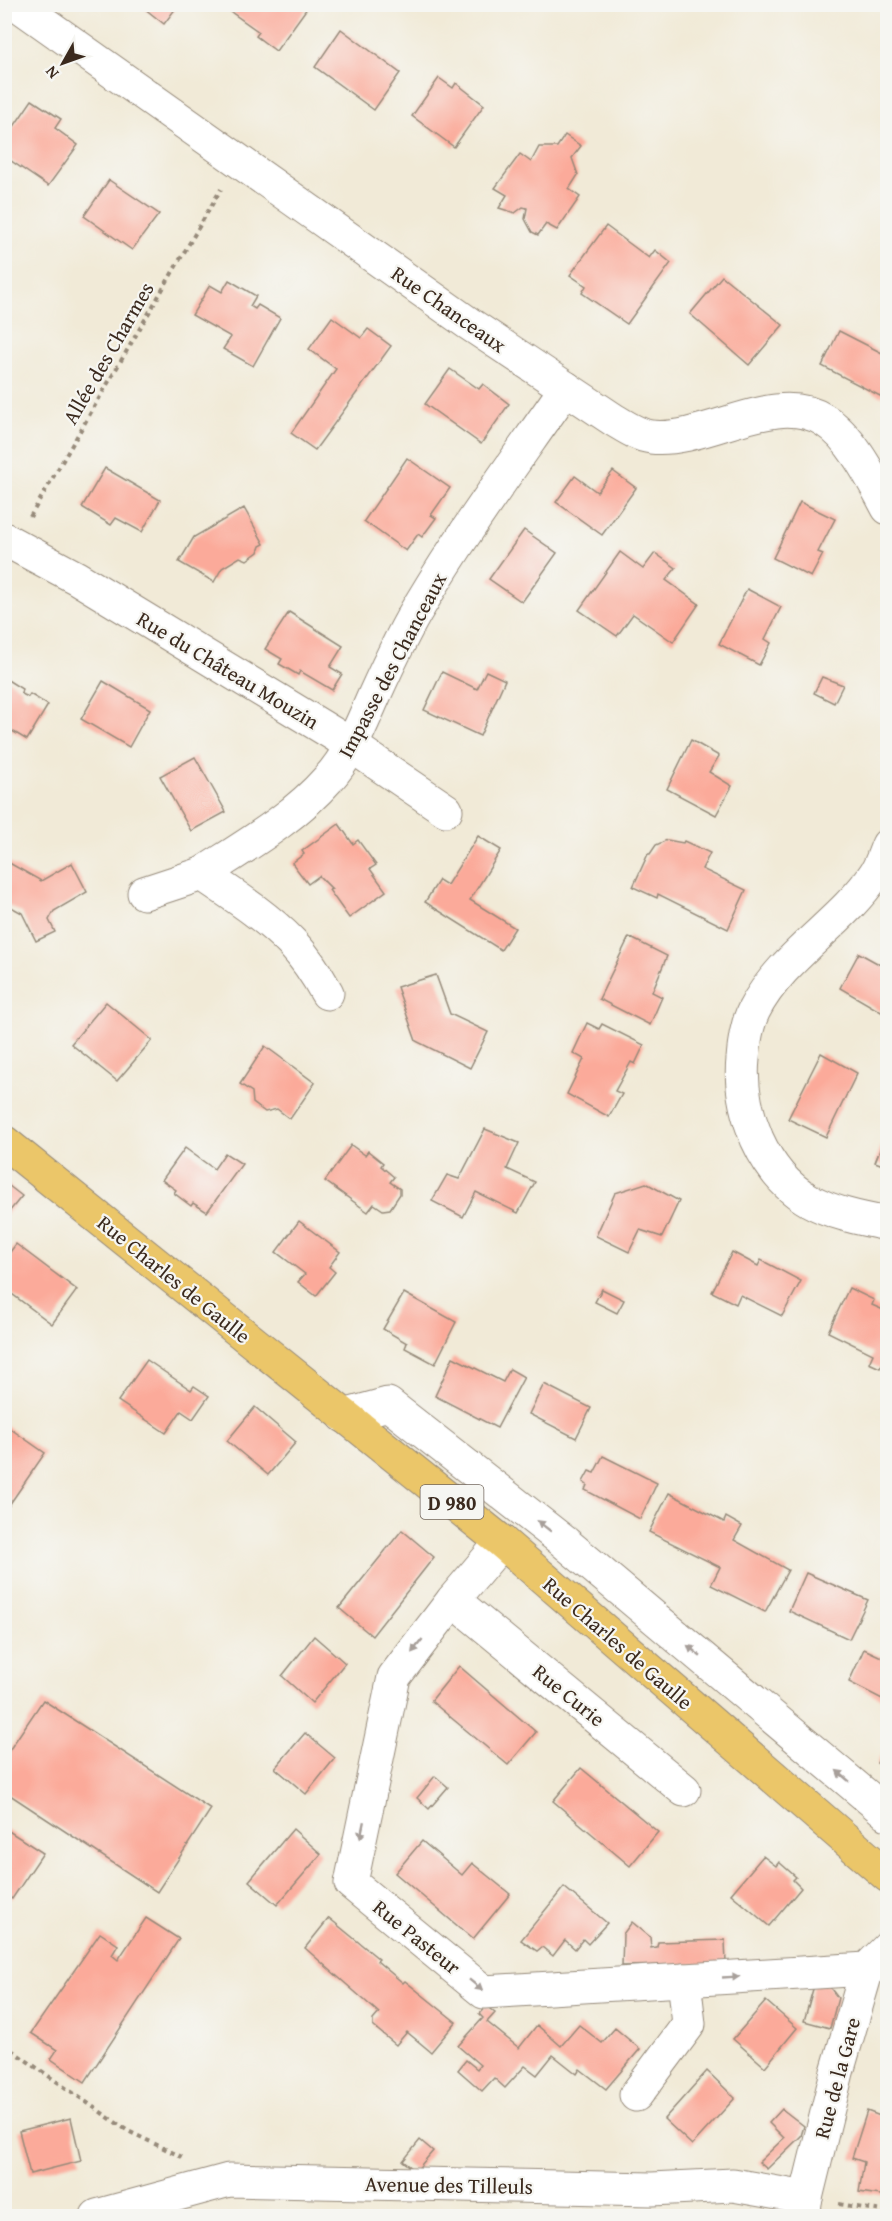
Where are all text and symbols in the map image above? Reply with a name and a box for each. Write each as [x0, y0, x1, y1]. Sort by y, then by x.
north arrow [33, 33, 93, 93]
text: N [39, 61, 64, 84]
street label: Rue Chanceaux [385, 258, 513, 360]
street label: Allée des Charmes [55, 276, 161, 430]
street label: Impasse des Chanceaux [330, 566, 454, 763]
street label: Rue du Château Mouzin [131, 603, 325, 737]
street label: Rue Charles de Gaulle [91, 1207, 257, 1351]
road number: D 980 [420, 1485, 484, 1519]
one-way arrow [536, 1519, 552, 1532]
street label: Rue Charles de Gaulle [536, 1569, 700, 1717]
one-way arrow [411, 1638, 424, 1654]
one-way arrow [686, 1644, 702, 1657]
street label: Rue Curie [526, 1656, 612, 1734]
one-way arrow [835, 1770, 851, 1783]
one-way arrow [357, 1820, 366, 1839]
street label: Rue Pasteur [367, 1892, 468, 1982]
one-way arrow [721, 1973, 740, 1982]
one-way arrow [468, 1979, 484, 1992]
street label: Rue de la Gare [806, 2014, 868, 2142]
street label: Avenue des Tilleuls [365, 2168, 533, 2202]

